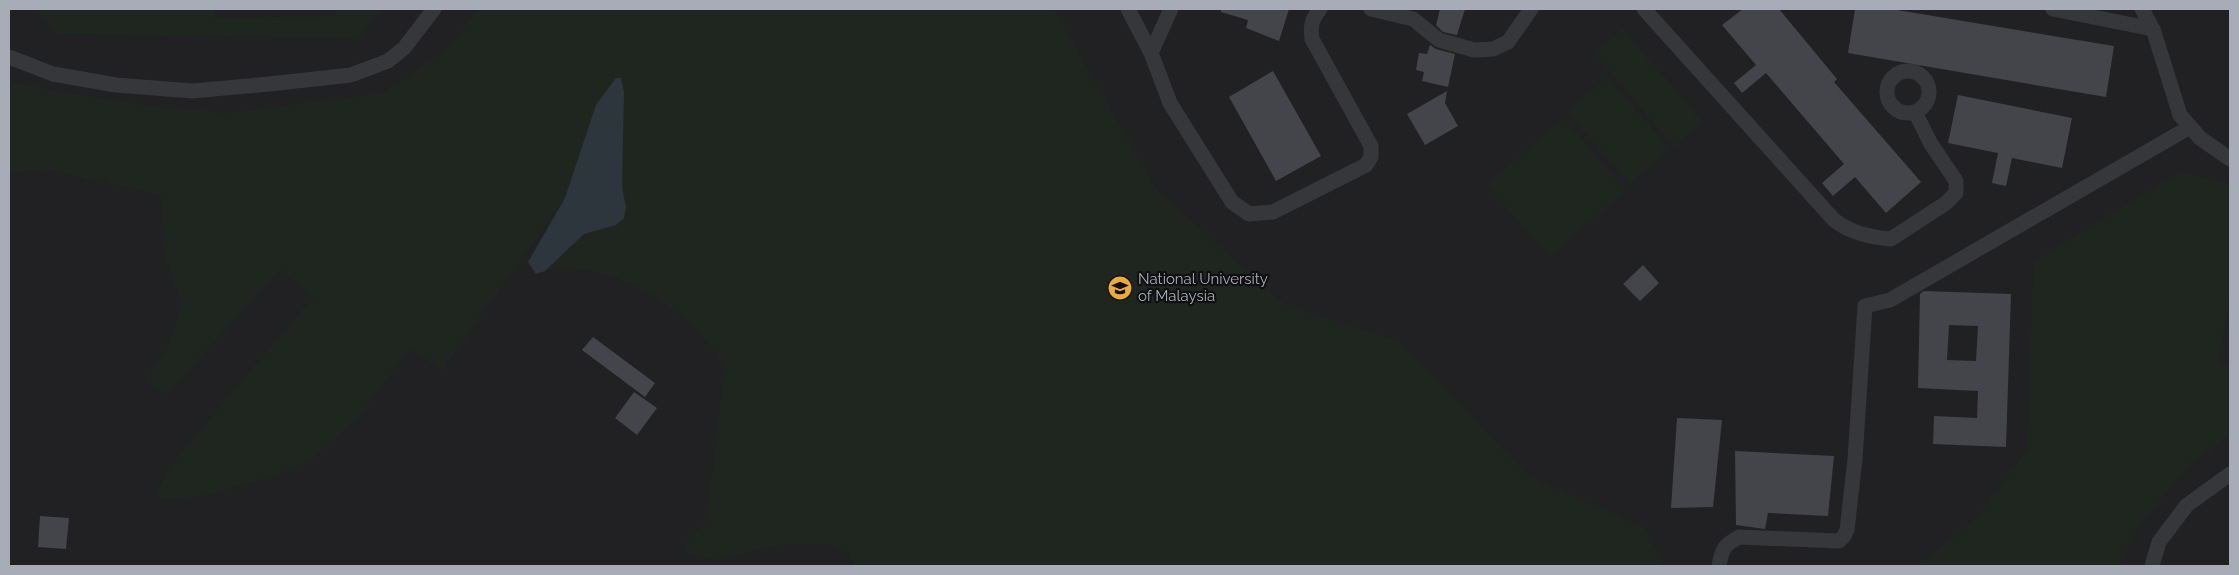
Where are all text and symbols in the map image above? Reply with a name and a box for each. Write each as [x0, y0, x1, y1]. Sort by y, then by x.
place label: National University of Malaysia [1138, 270, 1268, 305]
school or university icon: National University of Malaysia [1107, 275, 1133, 301]

